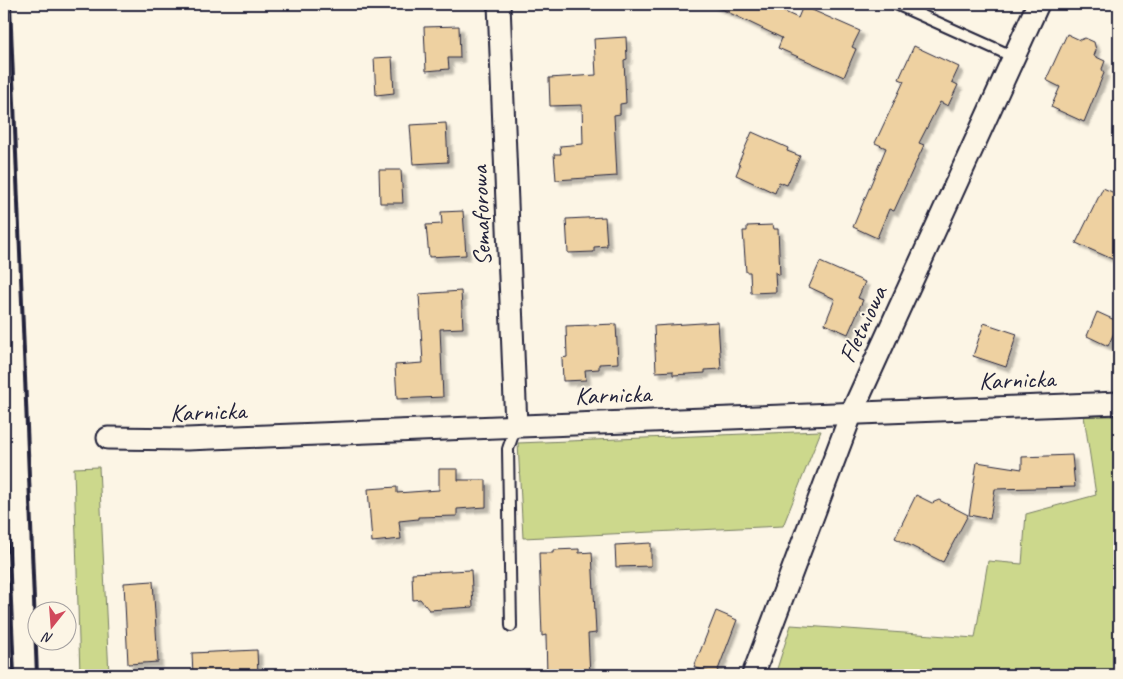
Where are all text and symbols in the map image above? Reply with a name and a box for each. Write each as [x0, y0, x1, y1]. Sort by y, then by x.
street label: Semaforowa [463, 163, 499, 267]
street label: Fletniowa [831, 279, 895, 368]
street label: Karnicka [978, 363, 1058, 397]
street label: Karnicka [574, 378, 654, 412]
street label: Karnicka [169, 395, 249, 429]
north arrow [28, 602, 78, 652]
text: N [39, 628, 55, 647]

